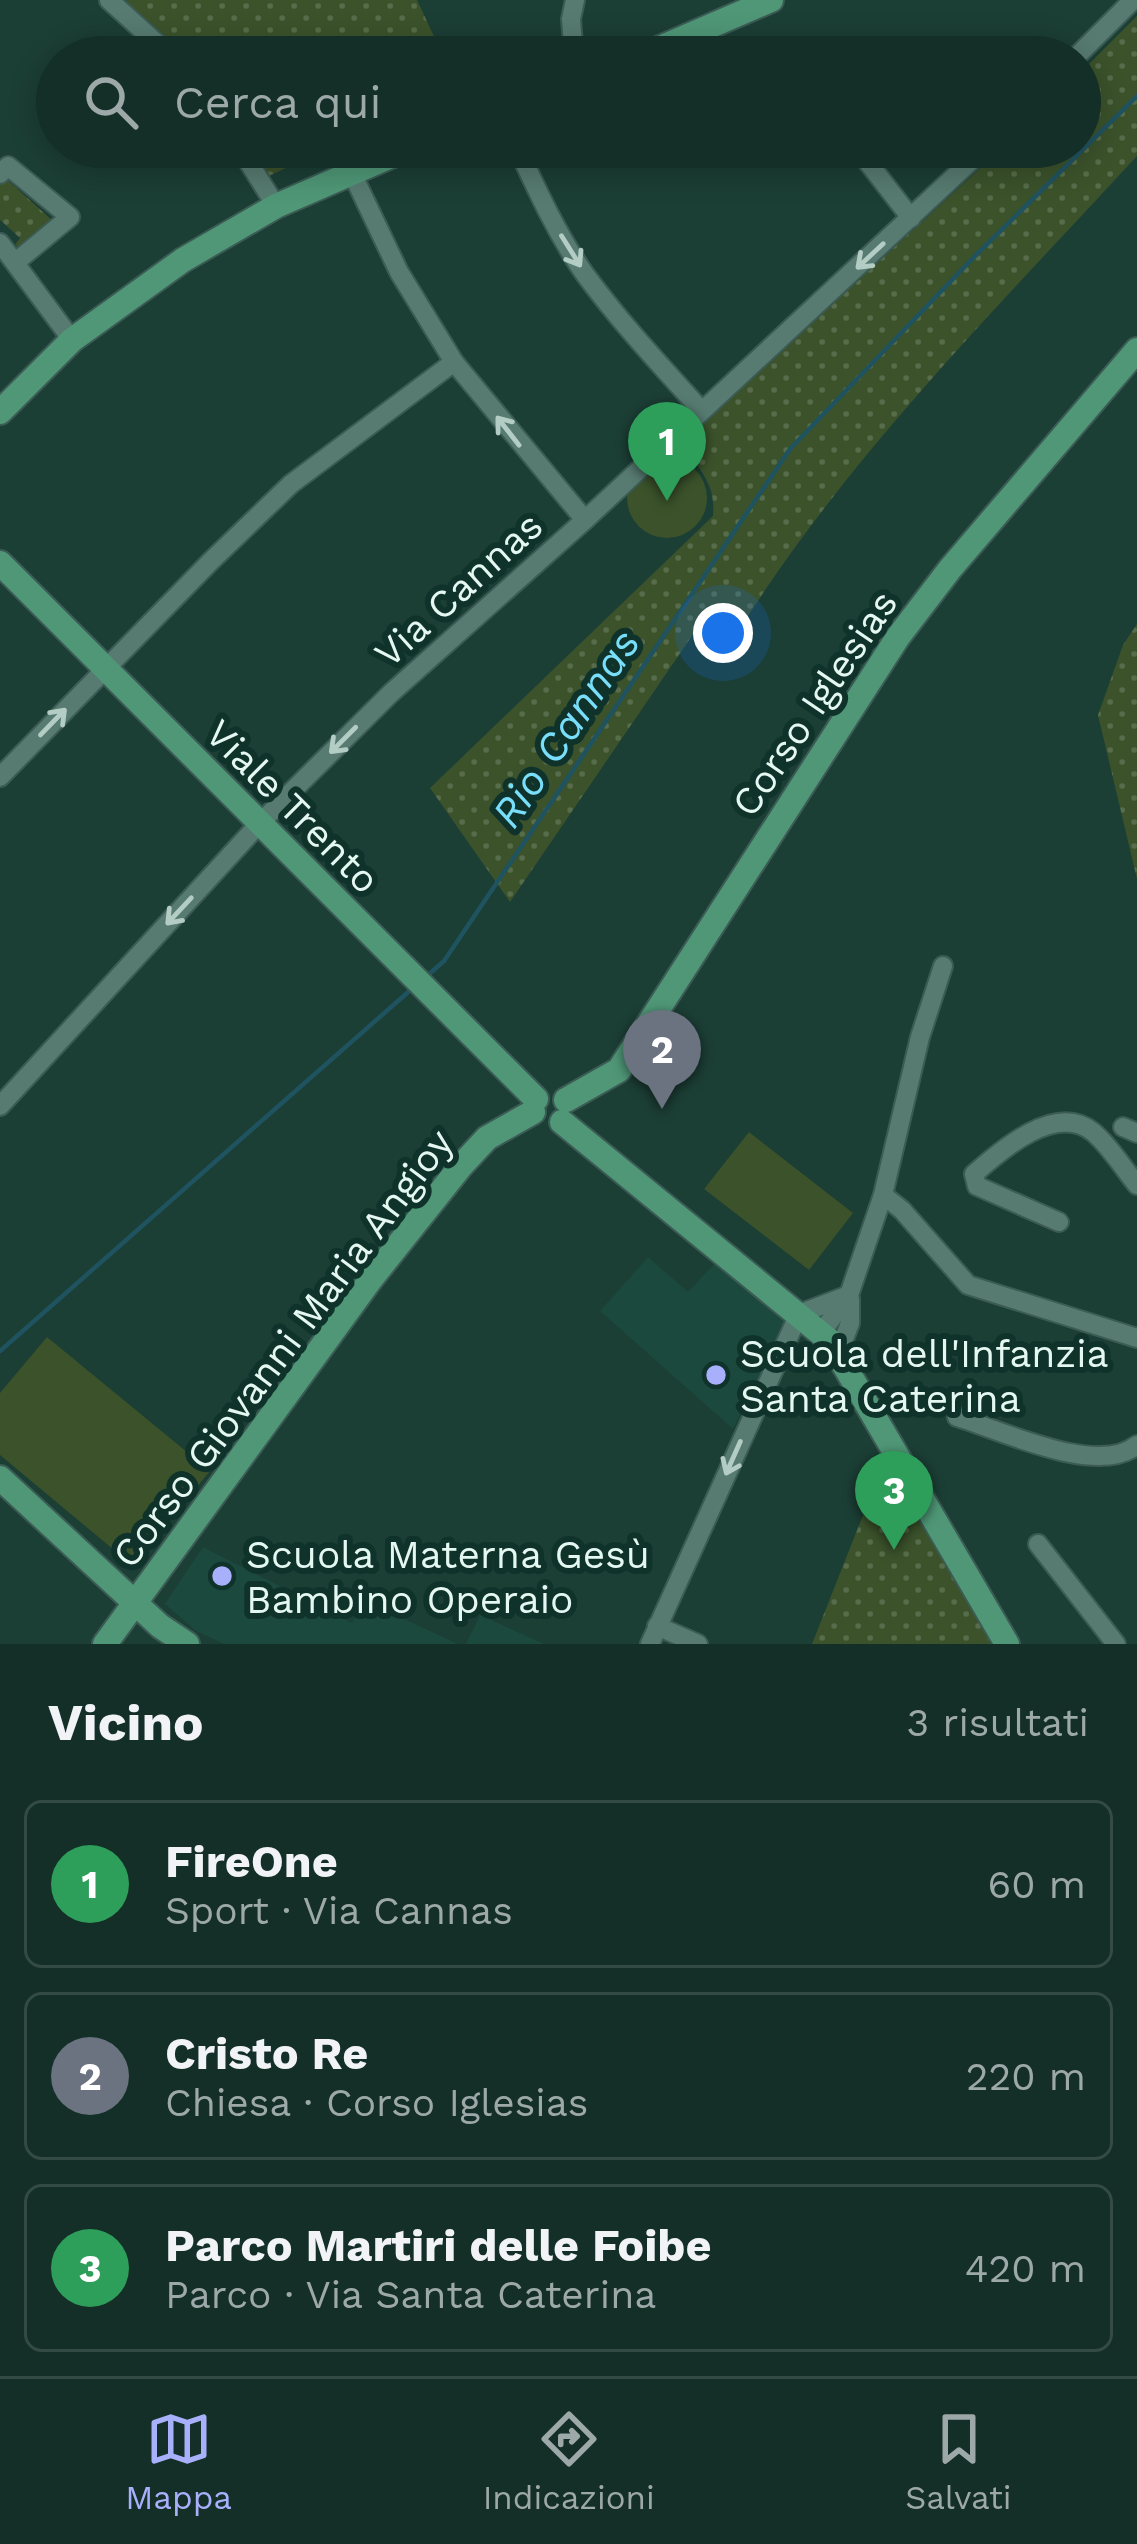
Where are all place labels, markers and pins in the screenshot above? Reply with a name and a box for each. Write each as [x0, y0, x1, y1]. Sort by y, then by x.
pin: 1 [628, 402, 706, 501]
pin: 2 [623, 1010, 701, 1109]
place label: Scuola dell'Infanzia Santa Caterina [740, 1331, 1109, 1421]
marker: Scuola dell'Infanzia Santa Caterina [703, 1362, 729, 1388]
pin: 3 [855, 1451, 933, 1550]
place label: Scuola Materna Gesù Bambino Operaio [246, 1532, 650, 1622]
marker: Scuola Materna Gesù Bambino Operaio [209, 1563, 235, 1589]

